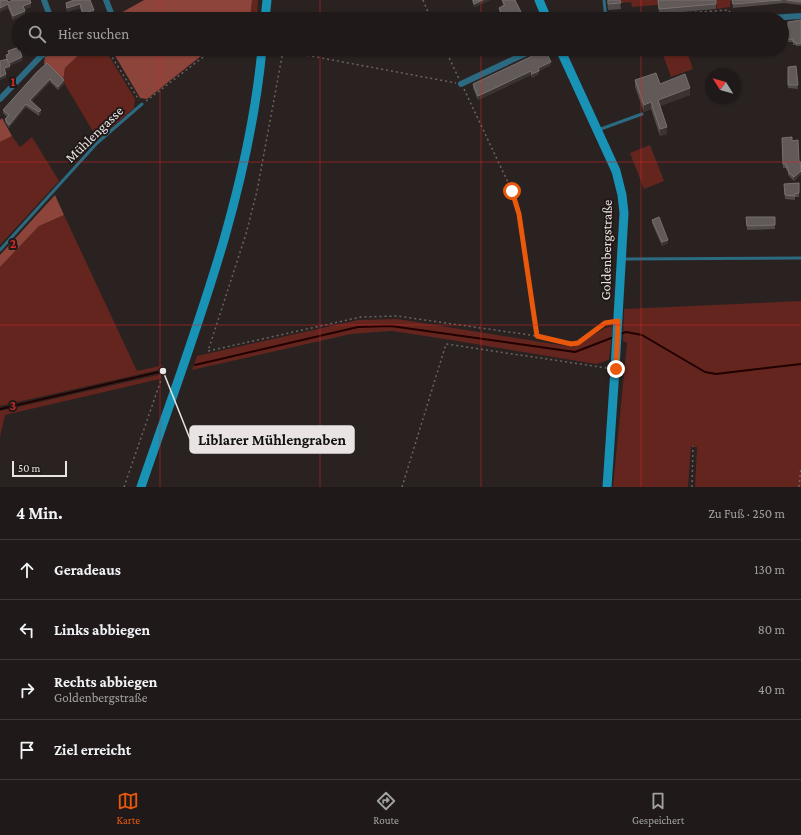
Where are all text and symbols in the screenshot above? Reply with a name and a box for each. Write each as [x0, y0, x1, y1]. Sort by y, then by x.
search box [12, 12, 789, 56]
icon: search [26, 23, 48, 45]
text: Hier suchen [58, 26, 129, 42]
north arrow [705, 68, 741, 104]
text: 1 [11, 74, 16, 89]
street label: Mühlengasse [62, 102, 126, 166]
route start [503, 182, 521, 200]
street label: Goldenbergstraße [597, 200, 615, 300]
text: 2 [10, 236, 17, 251]
route end [607, 360, 625, 378]
text: 3 [10, 398, 16, 413]
callout: Liblarer Mühlengraben [190, 426, 354, 453]
text: Liblarer Mühlengraben [198, 432, 346, 448]
scale bar [12, 459, 67, 478]
text: 50 m [18, 462, 40, 474]
text: 4 Min. [16, 504, 63, 523]
text: Zu Fuß · 250 m [708, 506, 785, 521]
icon: ahead [16, 559, 38, 581]
text: Geradeaus [54, 562, 121, 578]
text: 130 m [754, 562, 785, 577]
icon: left [16, 619, 38, 641]
text: Links abbiegen [54, 622, 150, 638]
text: 80 m [758, 622, 785, 637]
text: Rechts abbiegen [54, 674, 157, 690]
icon: right [16, 679, 38, 701]
text: 40 m [758, 682, 785, 697]
text: Goldenbergstraße [54, 690, 147, 705]
icon: arrive [16, 739, 38, 761]
text: Ziel erreicht [54, 742, 131, 758]
tab: Karte [117, 790, 140, 826]
tab: Route [373, 790, 399, 826]
tab: Gespeichert [632, 790, 684, 826]

